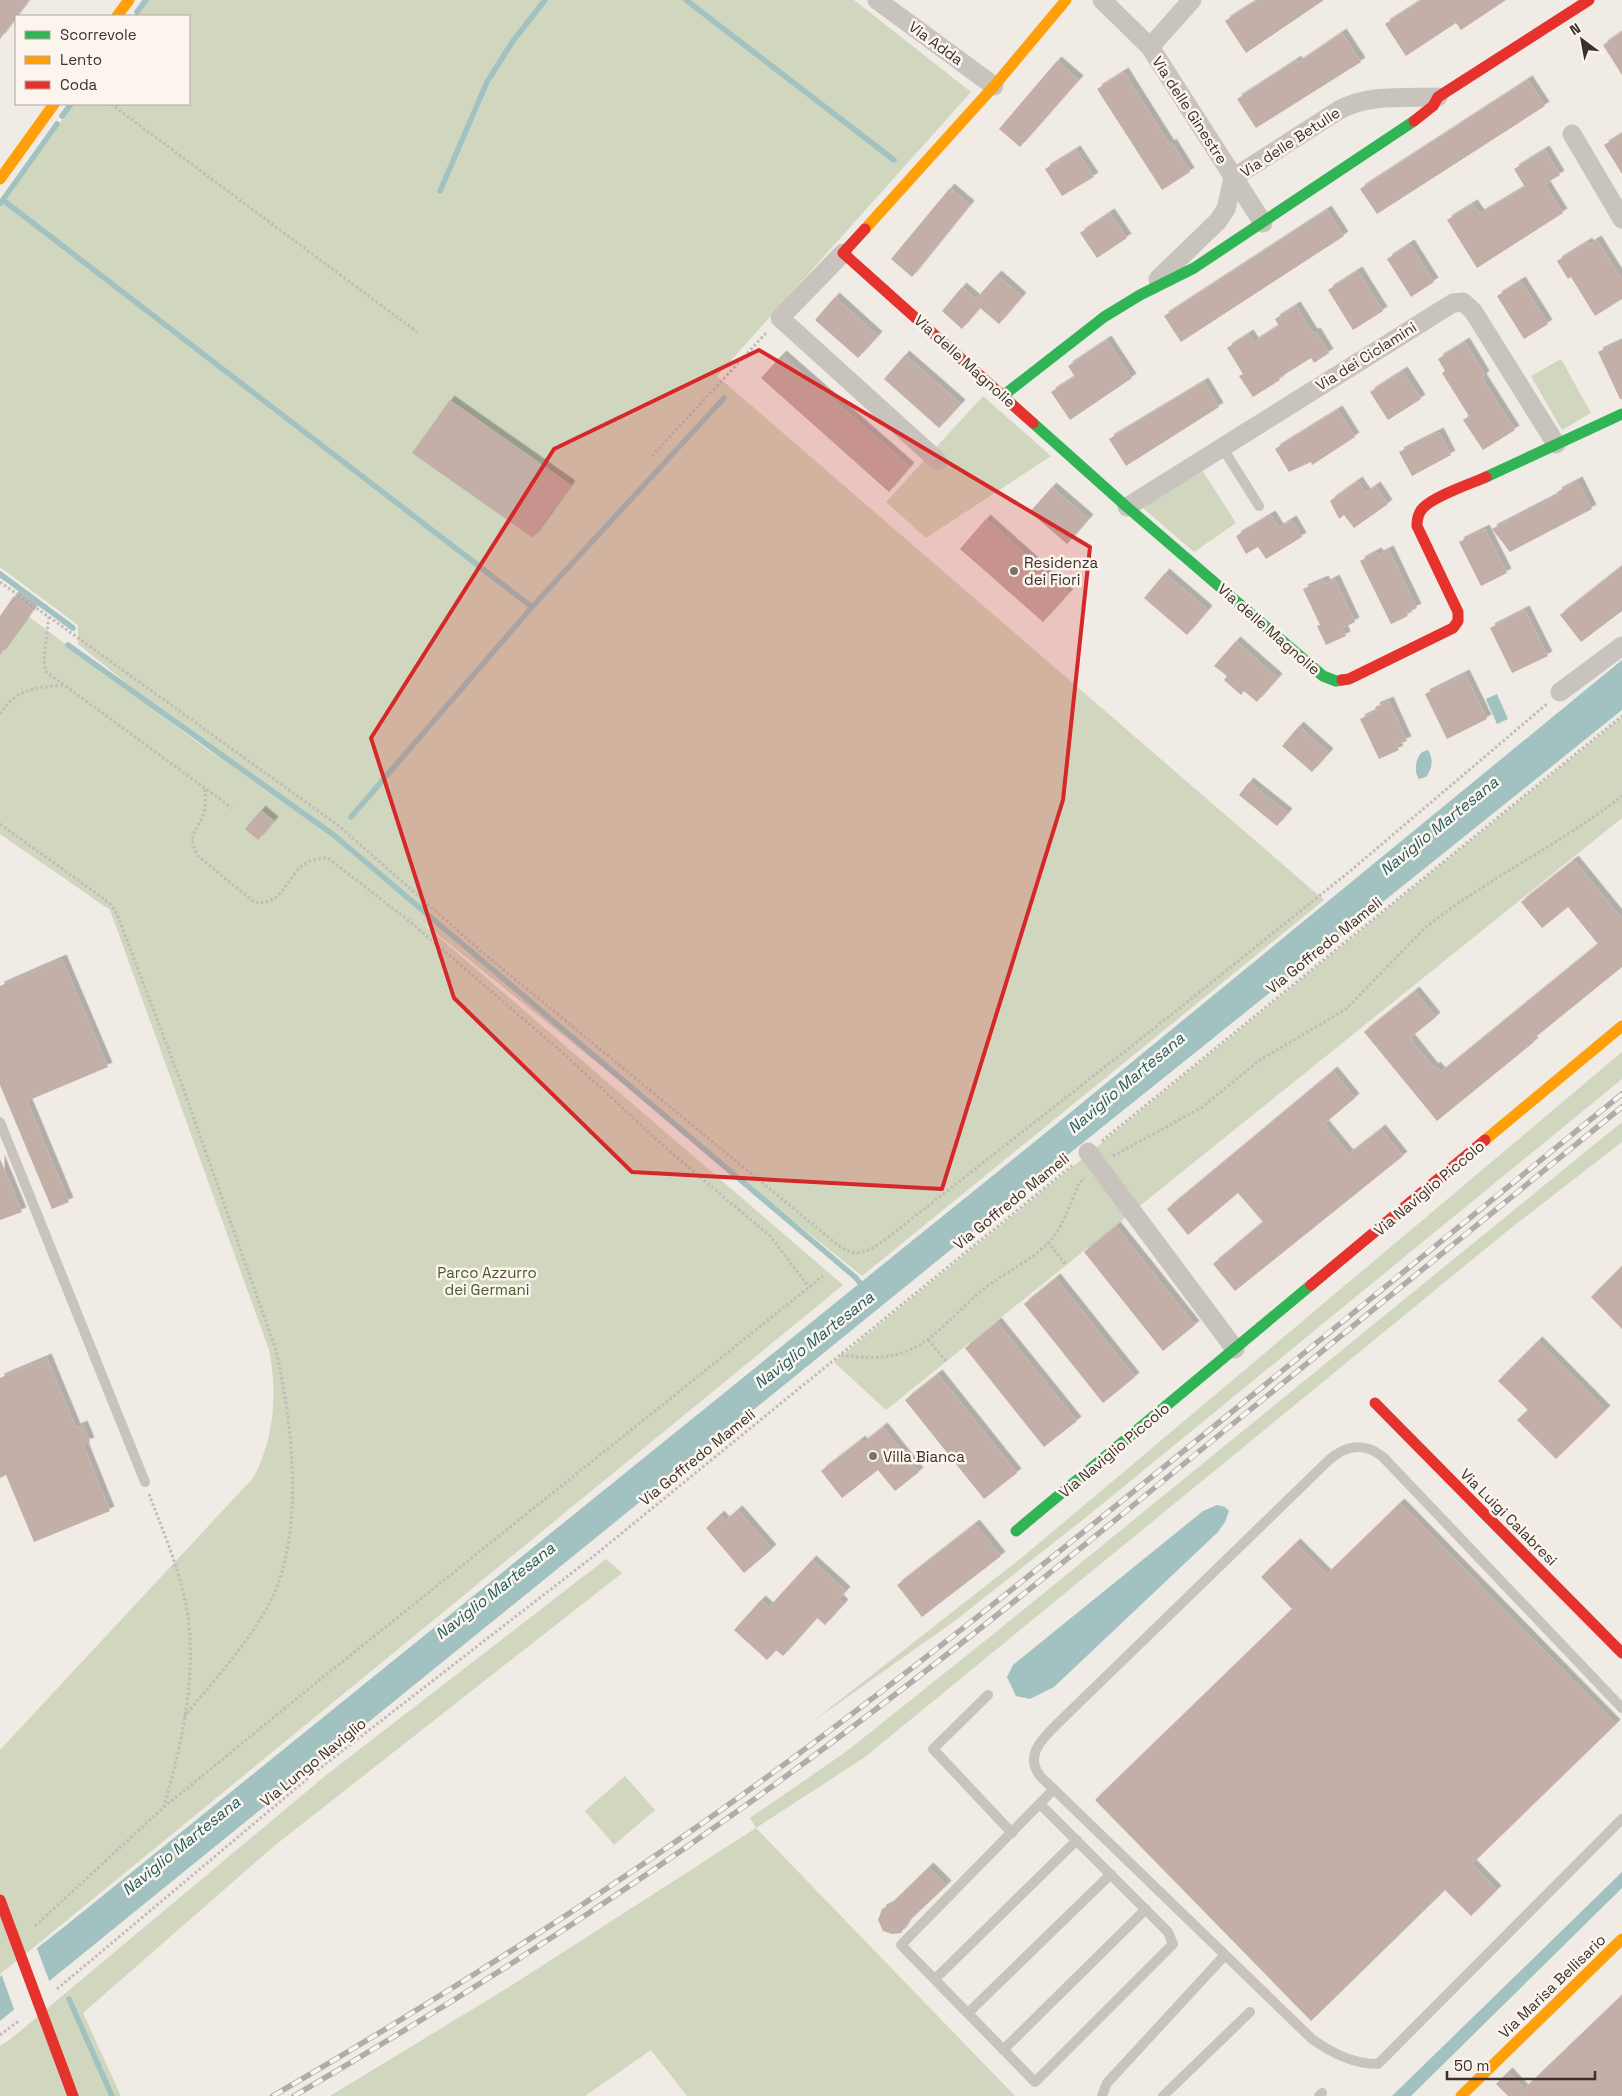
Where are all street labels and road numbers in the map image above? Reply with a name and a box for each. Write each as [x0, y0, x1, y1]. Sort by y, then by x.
street label: Via Adda [905, 17, 967, 69]
street label: Via delle Ginestre [1148, 53, 1232, 168]
street label: Via delle Betulle [1237, 103, 1343, 181]
street label: Via delle Magnolie [910, 311, 1020, 412]
street label: Via dei Ciclamini [1312, 317, 1420, 395]
street label: Via delle Magnolie [1214, 579, 1324, 679]
street label: Via Goffredo Mameli [1262, 892, 1386, 998]
street label: Via Naviglio Piccolo [1370, 1136, 1488, 1240]
street label: Via Goffredo Mameli [949, 1148, 1073, 1254]
street label: Via Naviglio Piccolo [1055, 1398, 1173, 1502]
street label: Via Goffredo Mameli [635, 1404, 759, 1510]
street label: Via Luigi Calabresi [1456, 1464, 1562, 1570]
street label: Via Lungo Naviglio [256, 1713, 370, 1811]
street label: Via Marisa Bellisario [1494, 1930, 1610, 2042]

